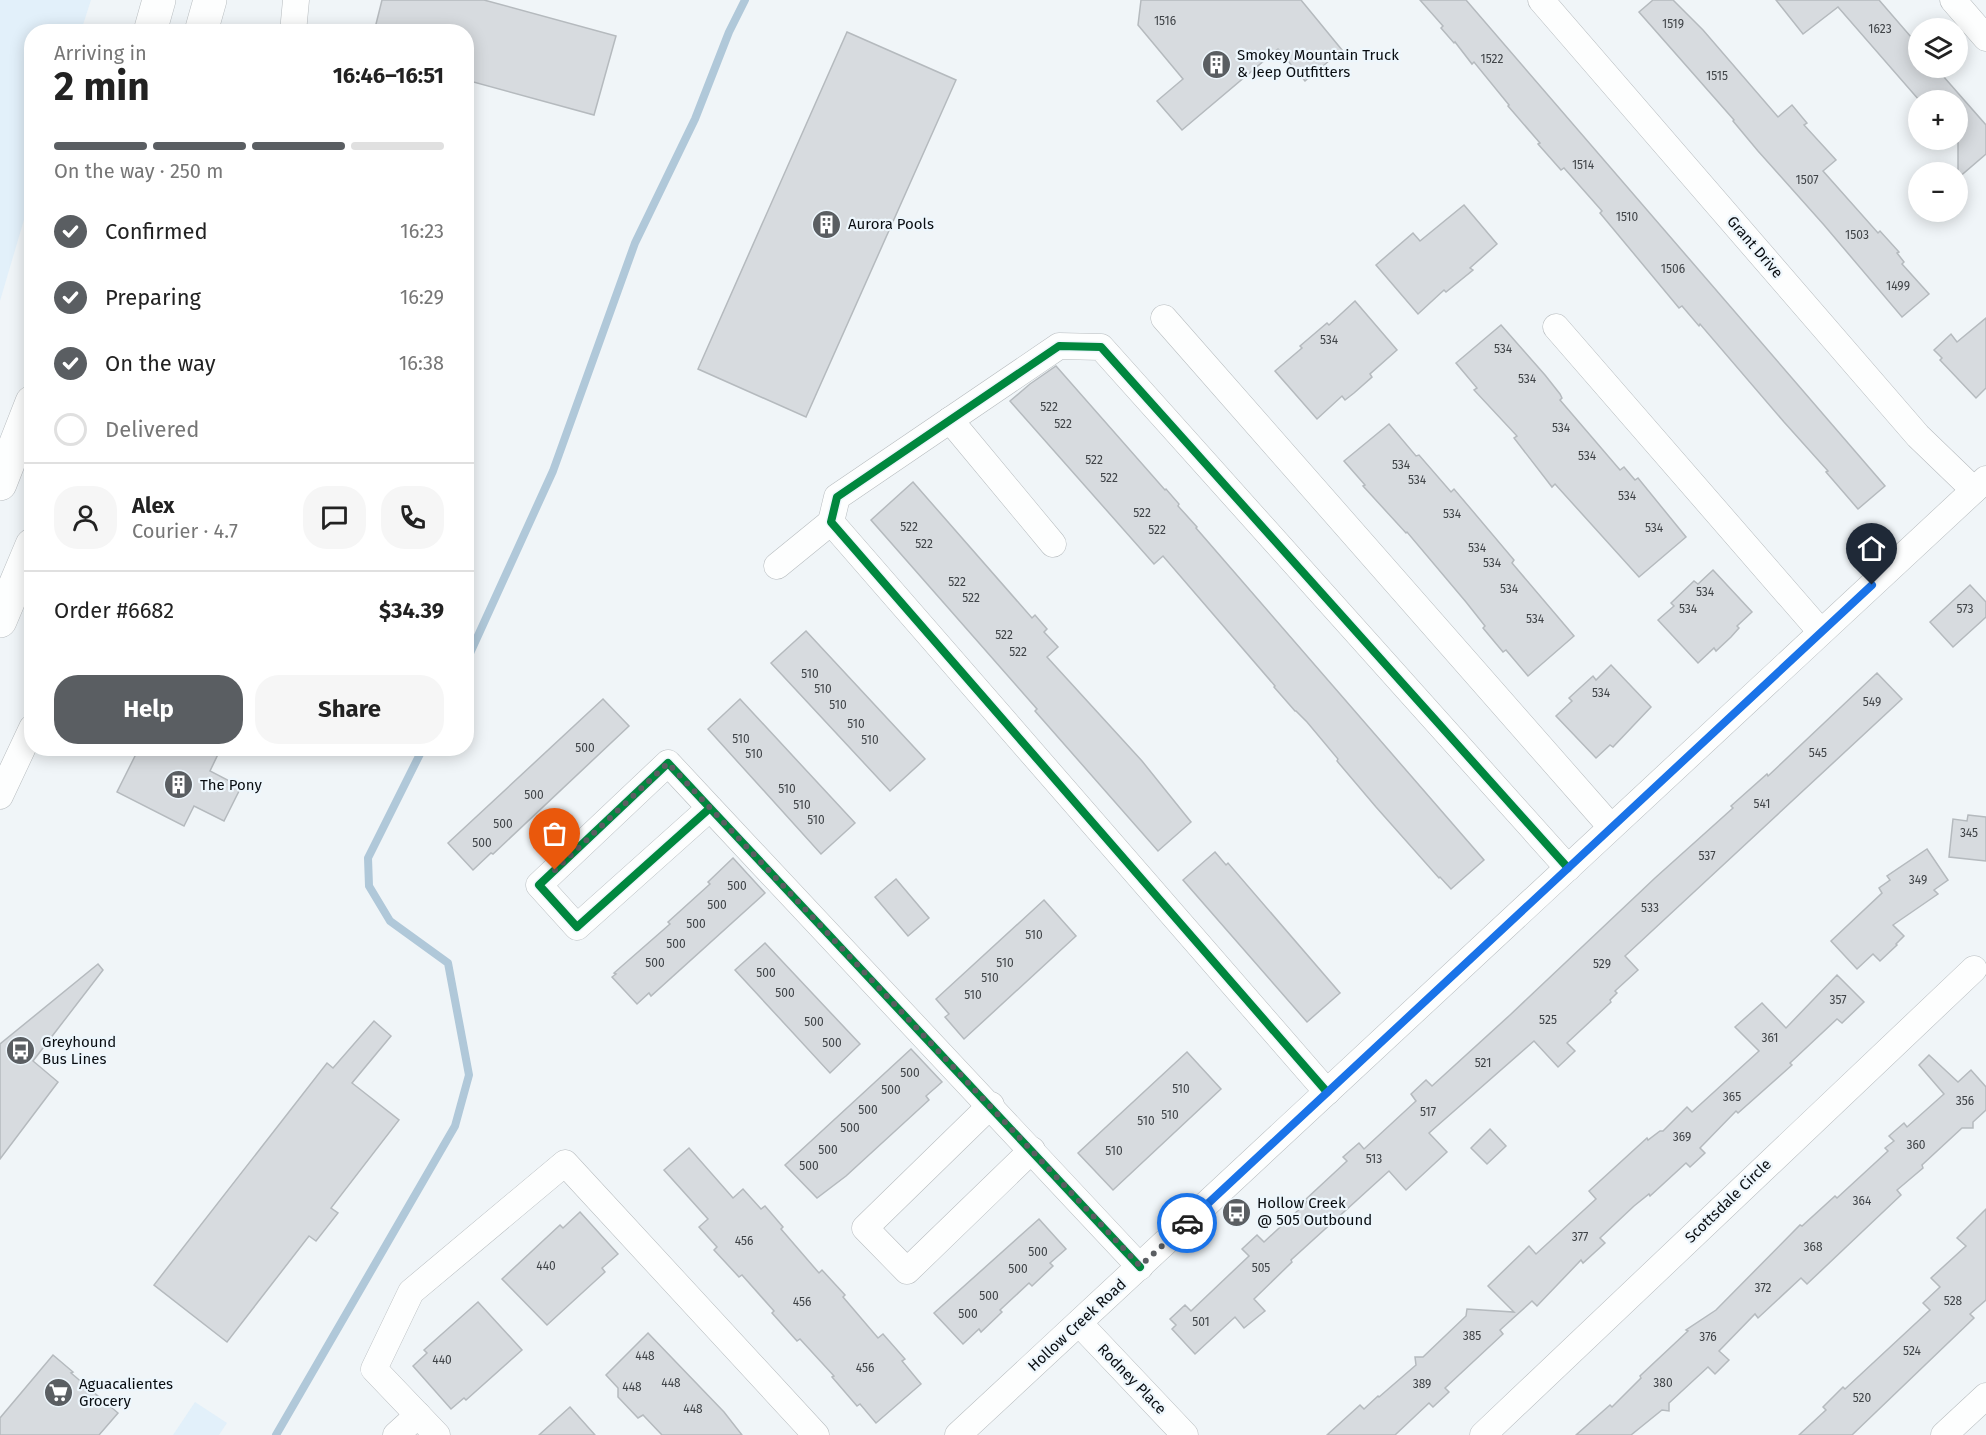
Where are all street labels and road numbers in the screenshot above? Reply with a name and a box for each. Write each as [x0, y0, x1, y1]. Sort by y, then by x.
street label: Grant Drive [1723, 212, 1787, 282]
street label: Scottsdale Circle [1681, 1155, 1775, 1247]
street label: Hollow Creek Road [1024, 1275, 1130, 1375]
street label: Rodney Place [1094, 1340, 1170, 1418]

